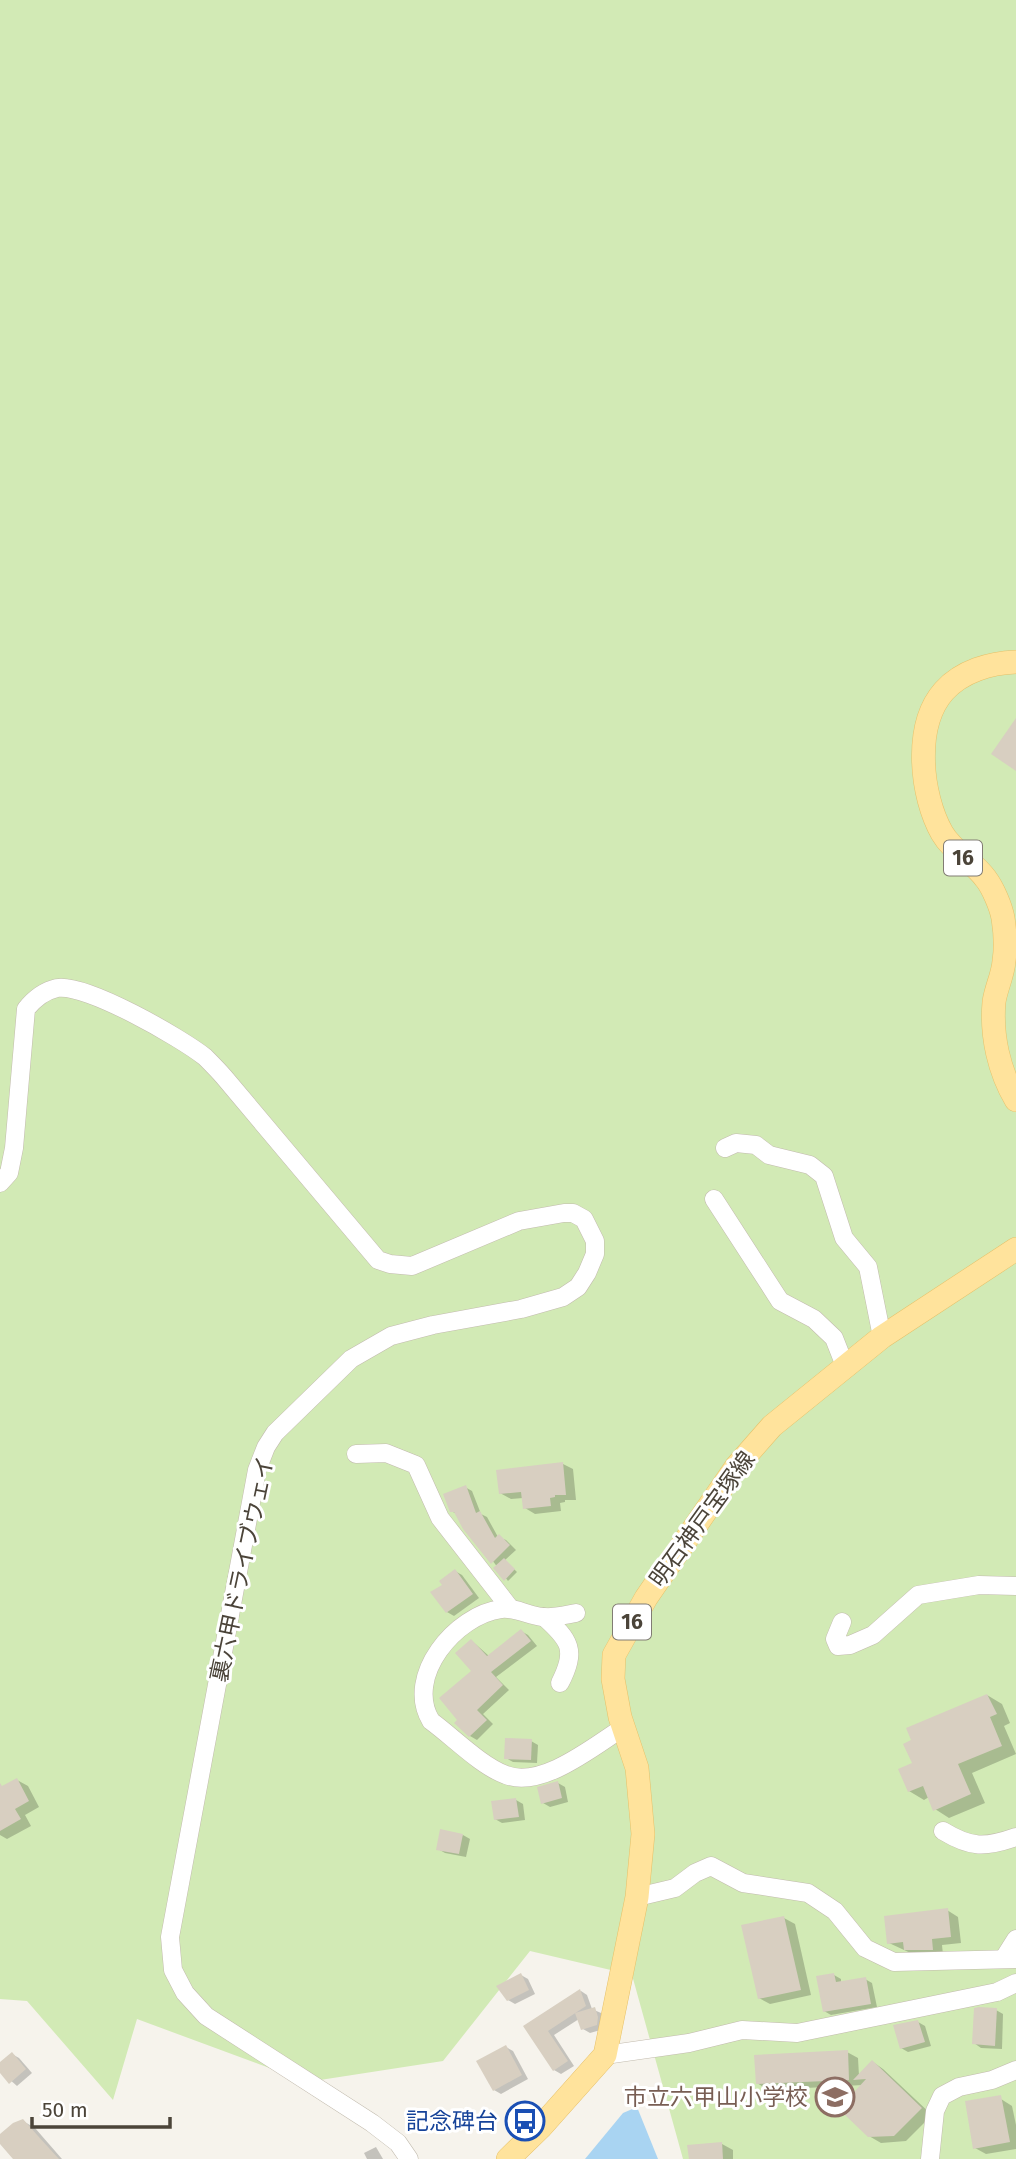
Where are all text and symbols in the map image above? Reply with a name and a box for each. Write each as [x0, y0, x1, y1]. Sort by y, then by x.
road number: 16 [944, 840, 982, 876]
street label: 明石神戸宝塚線 [643, 1446, 761, 1592]
street label: 裏六甲ドライブウェイ [204, 1454, 280, 1684]
road number: 16 [613, 1604, 651, 1640]
school or university icon: 市立六甲山小学校 [814, 2076, 856, 2118]
place label: 市立六甲山小学校 [624, 2083, 808, 2111]
scale bar [32, 2086, 170, 2130]
text: 50 m [42, 2097, 88, 2123]
bus stop icon: 記念碑台 [504, 2100, 546, 2142]
place label: 記念碑台 [406, 2107, 498, 2135]

